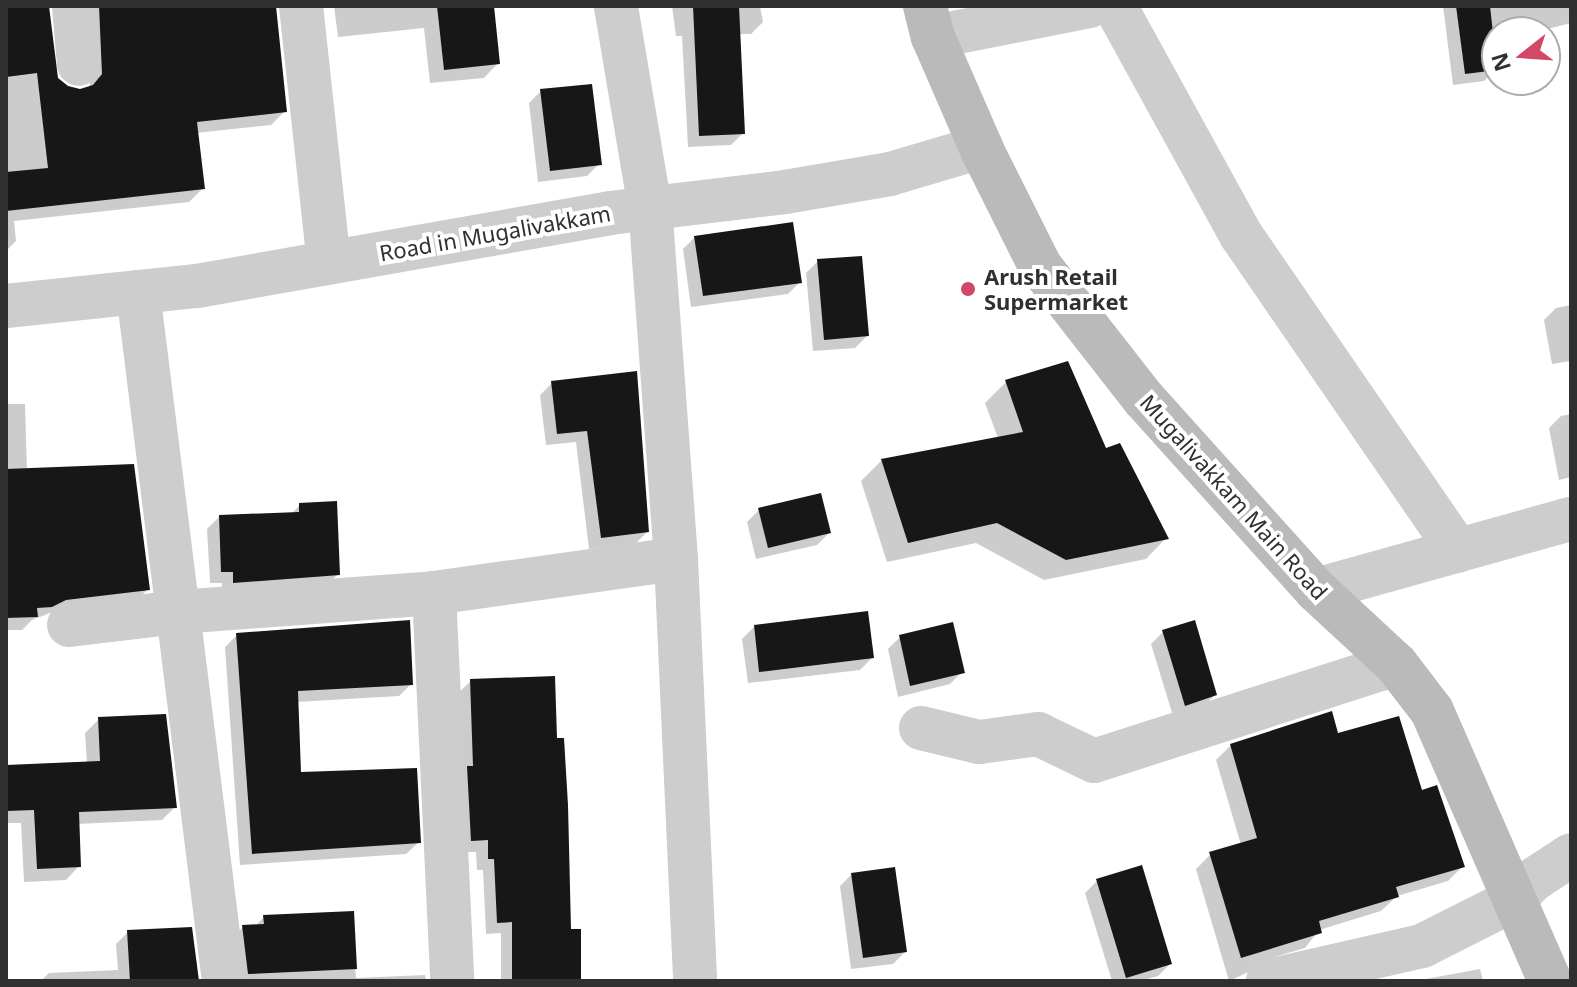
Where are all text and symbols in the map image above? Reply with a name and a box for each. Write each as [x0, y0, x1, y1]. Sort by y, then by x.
north arrow [1481, 16, 1561, 96]
text: N [1483, 49, 1517, 75]
street label: Road in Mugalivakkam [377, 200, 613, 266]
place label: Arush Retail Supermarket [984, 263, 1128, 314]
marker: Arush Retail Supermarket [959, 280, 977, 298]
street label: Mugalivakkam Main Road [1135, 389, 1333, 605]

